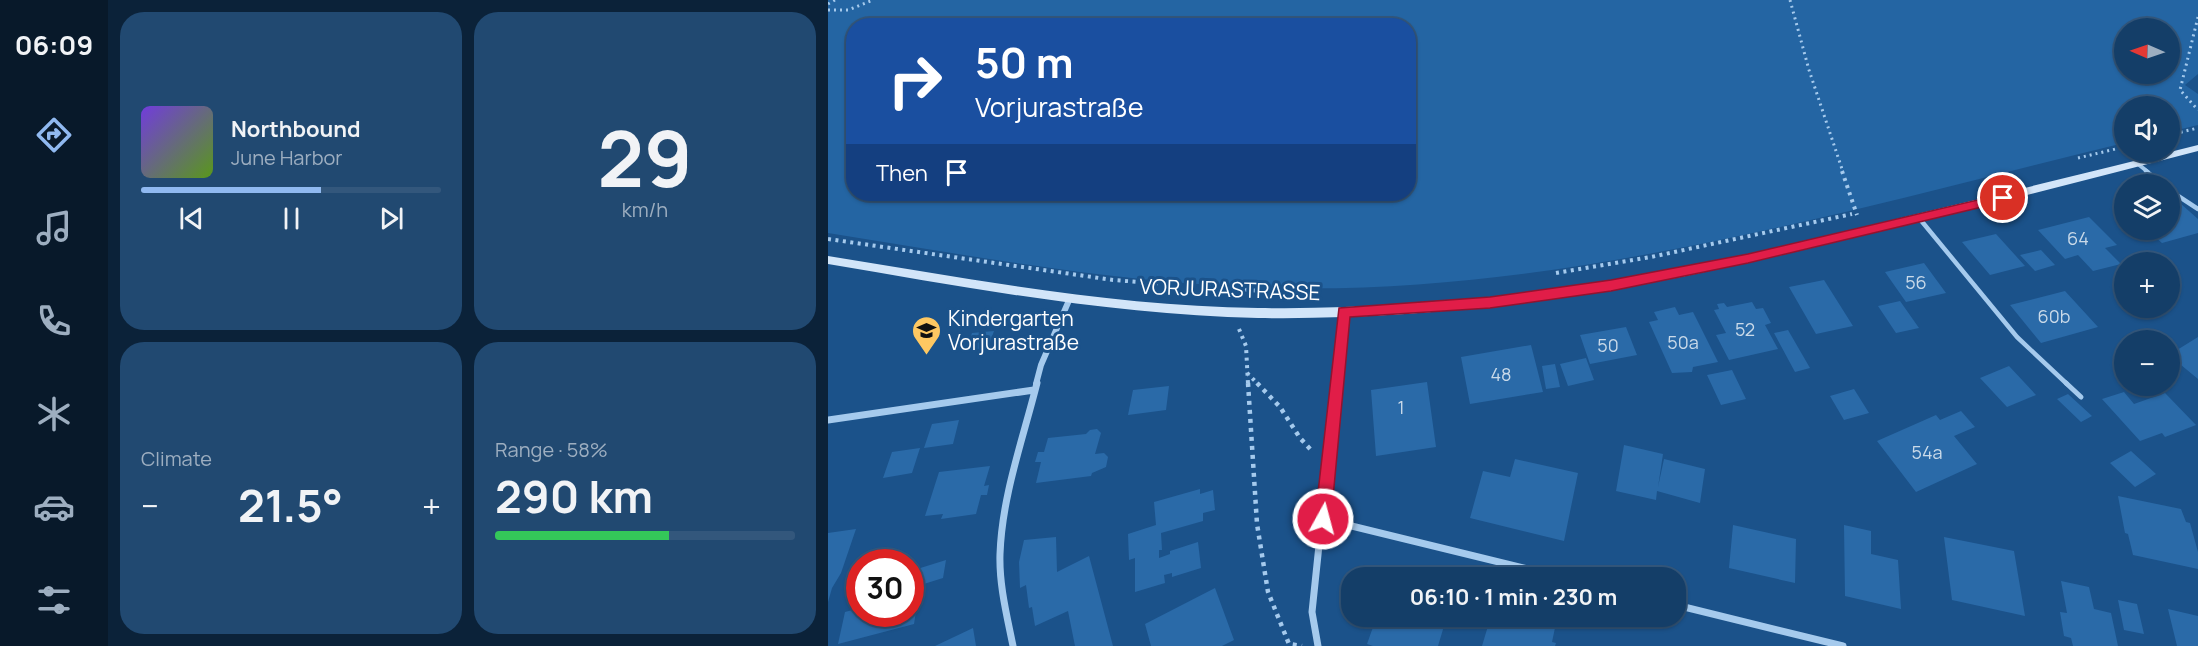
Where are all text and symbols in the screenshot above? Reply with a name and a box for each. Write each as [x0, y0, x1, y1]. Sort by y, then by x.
north arrow [2114, 18, 2180, 84]
map controls [2114, 18, 2180, 396]
text: 06:09 [15, 26, 93, 63]
text: 50 m [975, 33, 1073, 91]
icon: right [876, 42, 954, 120]
text: Vorjurastraße [975, 88, 1144, 125]
button: sound [2114, 96, 2180, 162]
text: 29 [598, 104, 692, 210]
icon: directions [33, 114, 75, 156]
text: Northbound [231, 114, 361, 144]
text: June Harbor [231, 144, 343, 171]
icon: arrive [940, 156, 973, 189]
text: Then [876, 158, 928, 188]
pin [1977, 172, 2028, 223]
button: layers [2114, 174, 2180, 240]
icon: arrive [1986, 181, 2019, 214]
text: km/h [622, 196, 668, 223]
icon: previous [175, 202, 208, 235]
icon: pause [275, 202, 308, 235]
icon: next [375, 202, 408, 235]
icon: music [33, 207, 75, 249]
house number: 64 [2067, 226, 2089, 250]
button: + [2114, 252, 2180, 318]
house number: 56 [1905, 270, 1927, 294]
street label: VORJURASTRASSE [1139, 272, 1321, 306]
icon: phone [33, 300, 75, 342]
place label: Kindergarten Vorjurastraße [948, 304, 1079, 356]
house number: 60b [2038, 304, 2070, 328]
school or university icon: Kindergarten Vorjurastraße [911, 314, 943, 356]
house number: 52 [1735, 317, 1755, 341]
house number: 50a [1667, 330, 1699, 354]
button: − [2114, 330, 2180, 396]
house number: 50 [1597, 333, 1619, 357]
house number: 48 [1490, 362, 1512, 386]
icon: climate [33, 393, 75, 435]
house number: 1 [1397, 395, 1405, 419]
text: Range · 58% [495, 436, 608, 463]
house number: 54a [1911, 440, 1943, 464]
text: Climate [141, 445, 212, 472]
text: 290 km [495, 465, 653, 527]
text: 21.5° [238, 474, 343, 536]
text: − [141, 483, 159, 528]
text: + [422, 483, 441, 528]
icon: car [33, 486, 75, 528]
position arrow [1291, 487, 1355, 551]
speed limit sign: 30 [846, 549, 924, 627]
icon: filters [33, 579, 75, 621]
text: 06:10 · 1 min · 230 m [1410, 582, 1617, 612]

